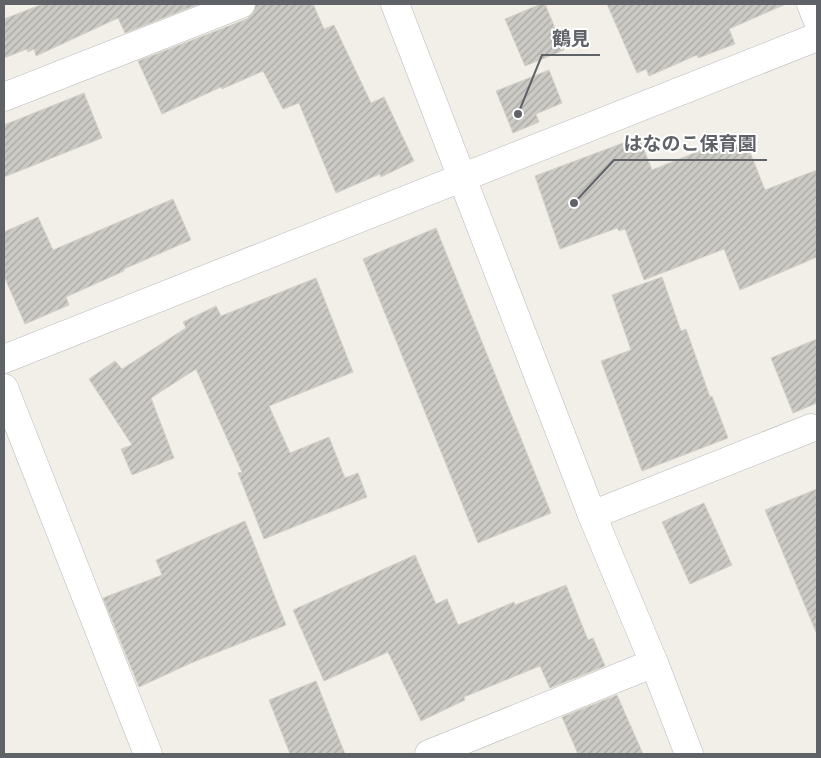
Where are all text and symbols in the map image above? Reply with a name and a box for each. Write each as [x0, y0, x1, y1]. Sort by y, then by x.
callout: 鶴見 [542, 21, 600, 55]
text: 鶴見 [552, 28, 590, 50]
callout: はなのこ保育園 [614, 126, 767, 160]
text: はなのこ保育園 [623, 133, 757, 155]

